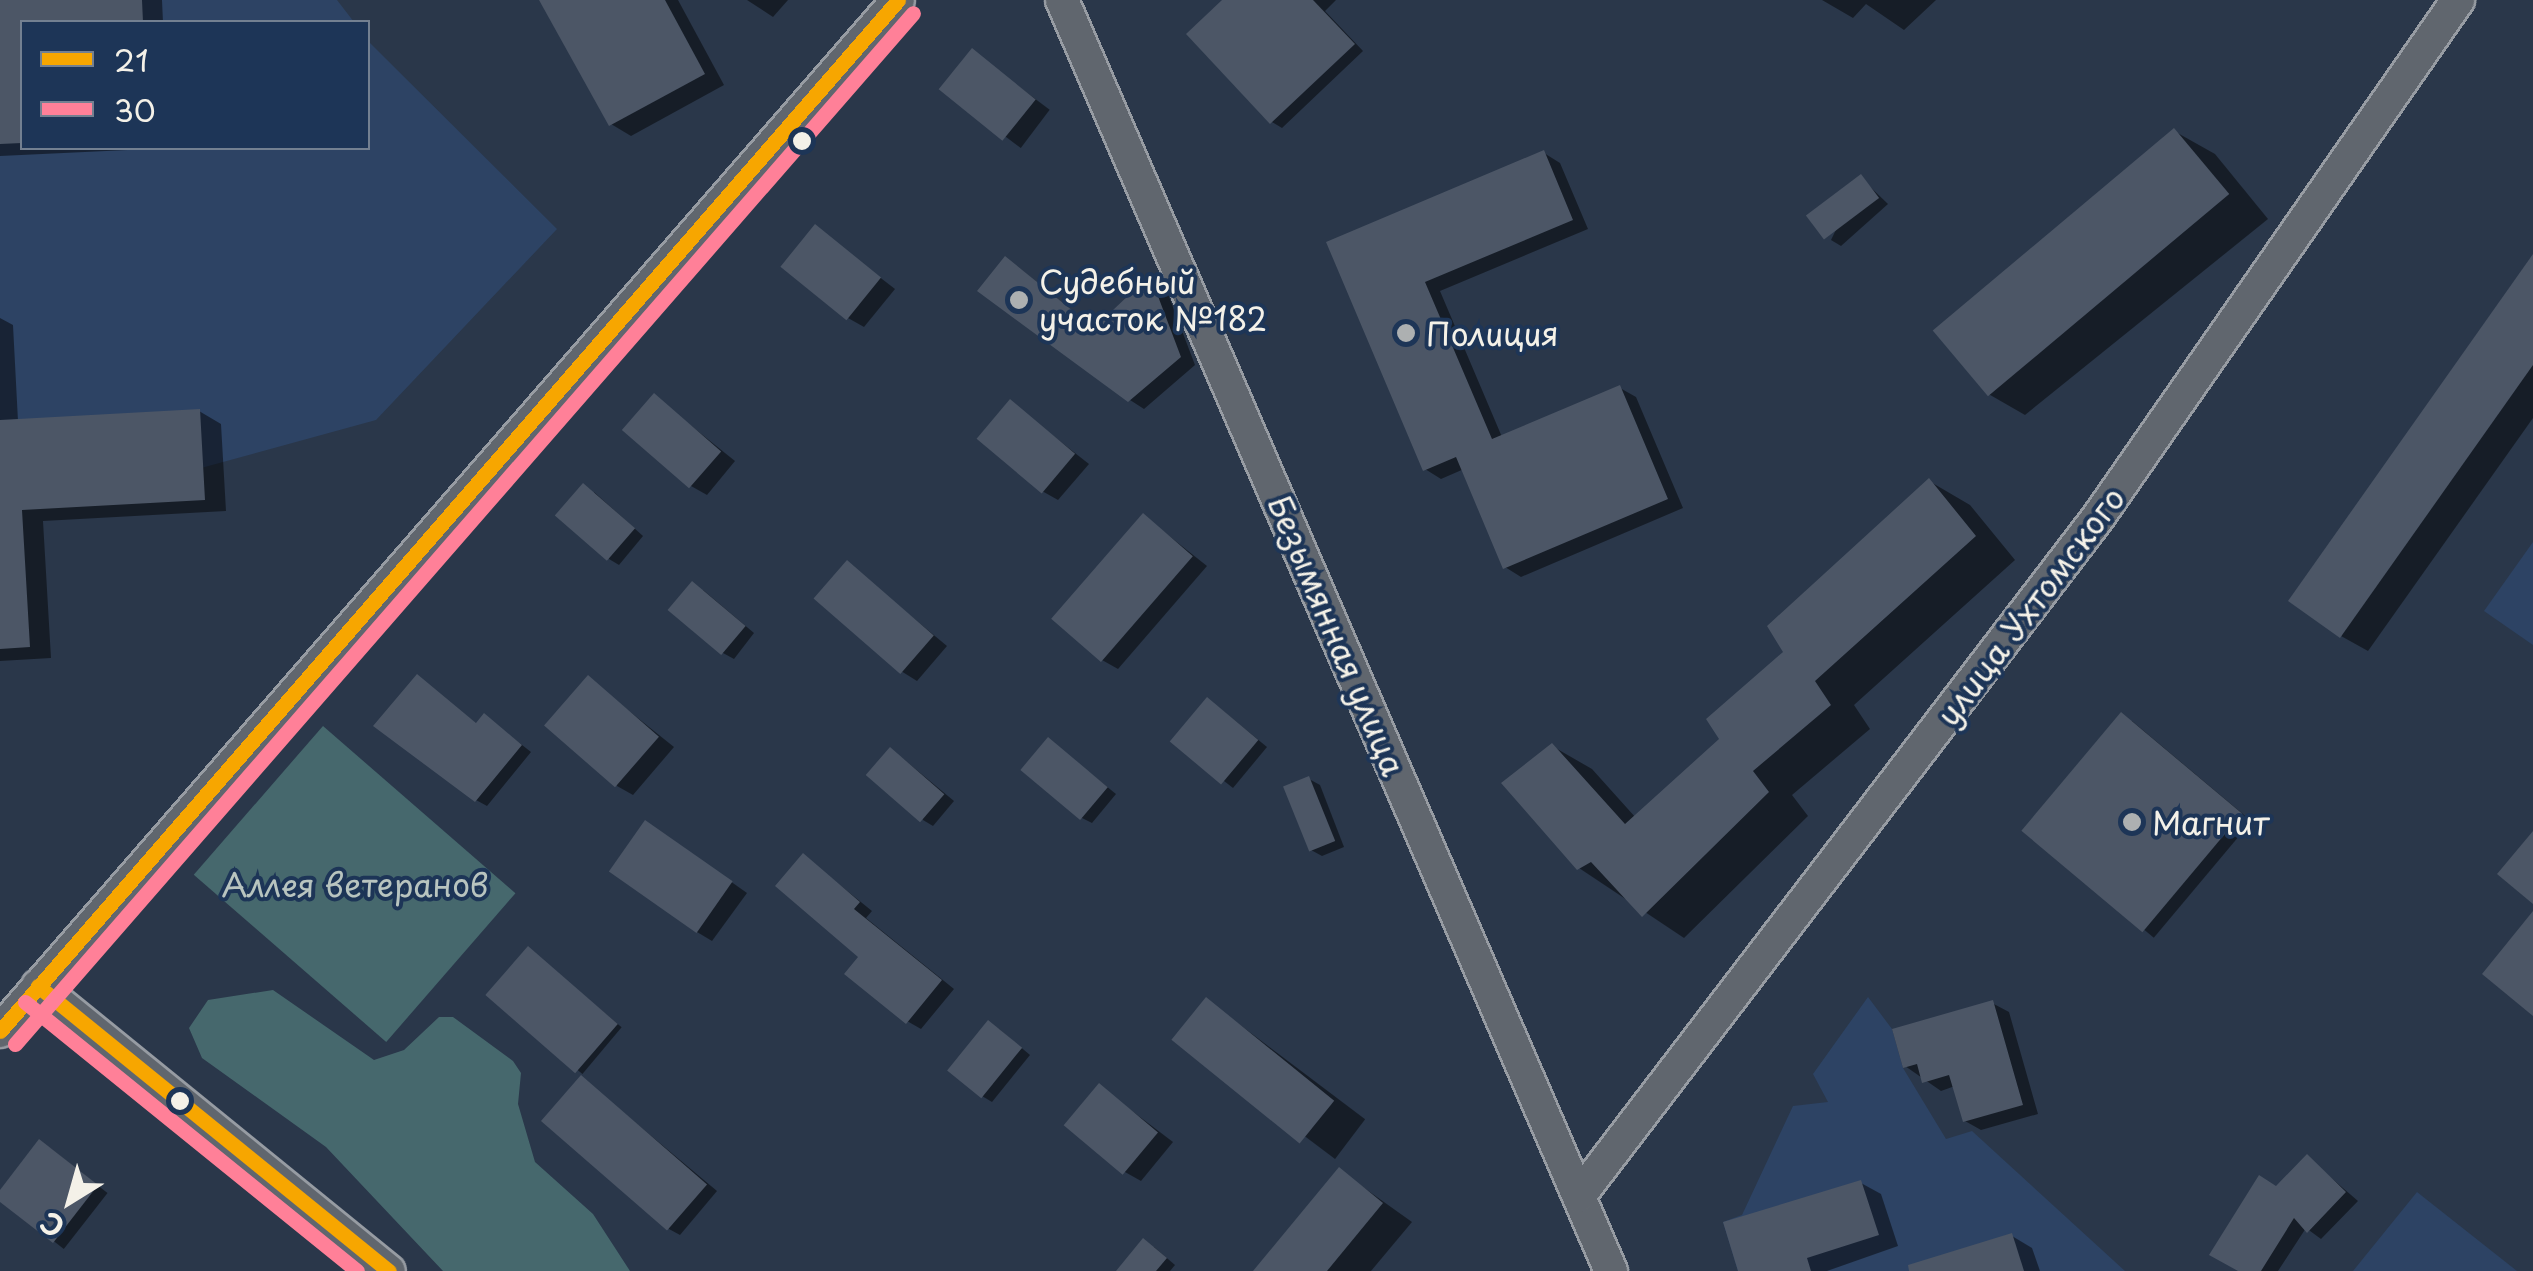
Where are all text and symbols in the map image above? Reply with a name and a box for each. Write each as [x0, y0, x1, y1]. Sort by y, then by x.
legend [20, 20, 370, 150]
text: 21 [114, 37, 149, 82]
text: 30 [114, 87, 156, 132]
unlabelled marker [792, 131, 812, 151]
place label: Судебный участок №182 [1039, 263, 1267, 338]
marker: Судебный участок №182 [1008, 289, 1030, 311]
place label: Полиция [1426, 314, 1559, 352]
marker: Полиция [1395, 322, 1417, 344]
street label: улица Ухтомского [1928, 479, 2132, 733]
street label: Безымянная улица [1260, 488, 1414, 782]
place label: Магнит [2152, 803, 2269, 841]
marker: Магнит [2121, 811, 2143, 833]
park label: Аллея ветеранов [221, 865, 489, 903]
unlabelled marker [170, 1091, 190, 1111]
north arrow [20, 1151, 120, 1251]
text: С [30, 1202, 73, 1249]

